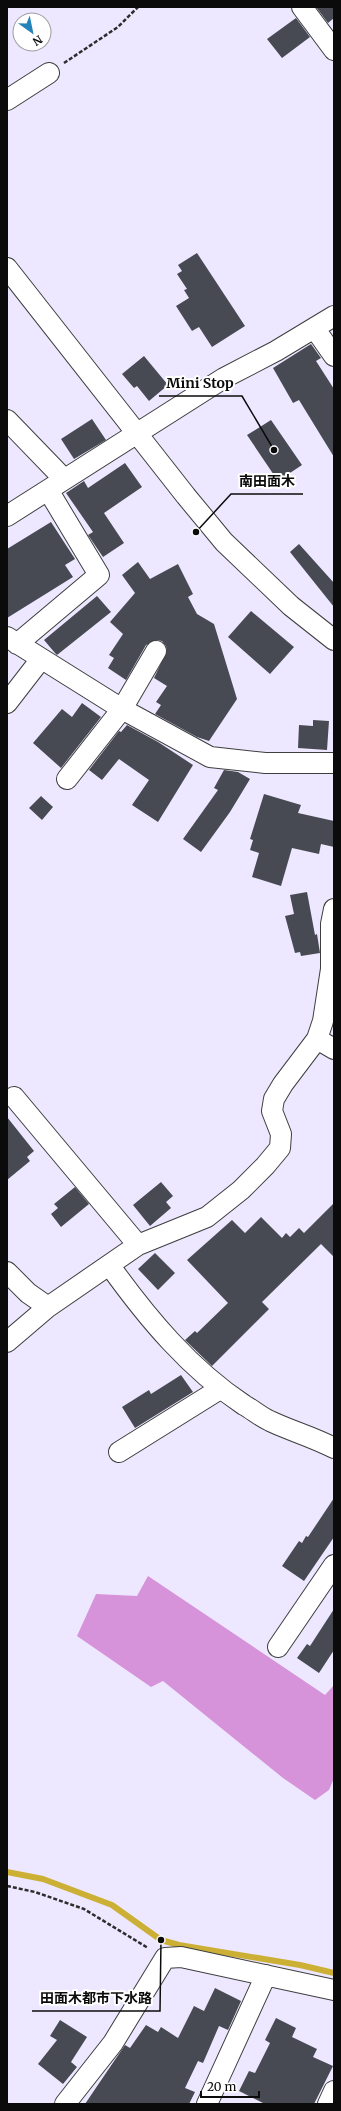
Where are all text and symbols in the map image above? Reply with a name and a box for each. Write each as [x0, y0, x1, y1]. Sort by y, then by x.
north arrow [12, 12, 52, 52]
text: N [30, 32, 45, 49]
callout: Mini Stop [159, 370, 242, 396]
text: Mini Stop [166, 374, 234, 392]
callout: 南田面木 [231, 468, 303, 494]
text: 南田面木 [239, 472, 295, 490]
callout: 田面木都市下水路 [32, 1985, 160, 2011]
text: 田面木都市下水路 [40, 1989, 152, 2007]
scale bar [201, 2073, 259, 2099]
text: 20 m [207, 2079, 236, 2094]

